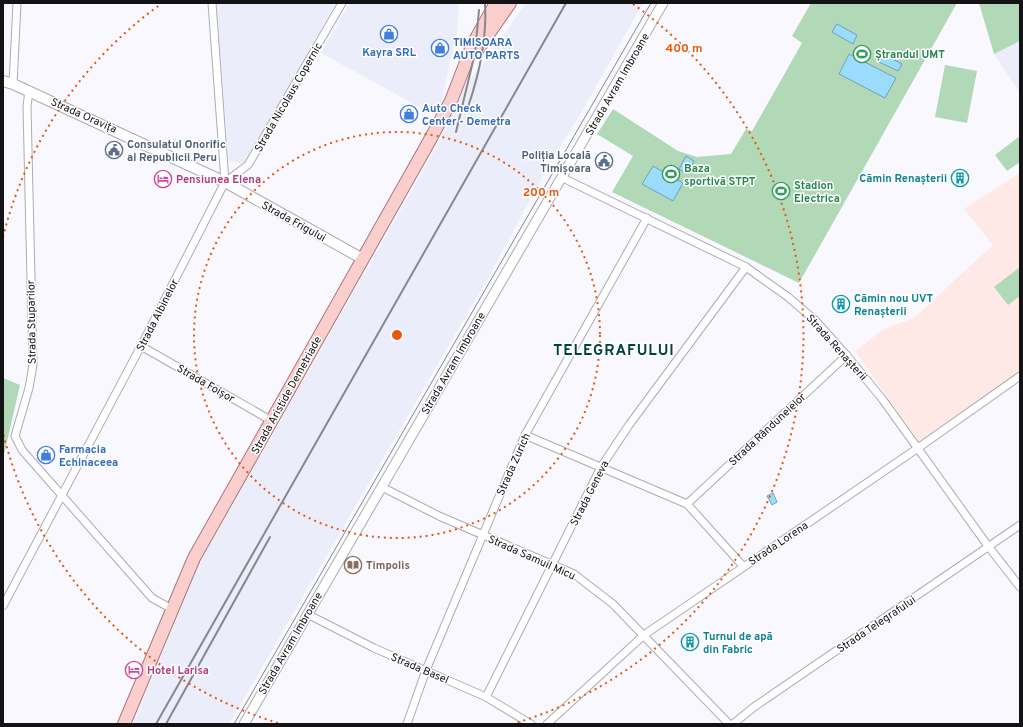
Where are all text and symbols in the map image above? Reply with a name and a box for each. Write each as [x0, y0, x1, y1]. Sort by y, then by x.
shop icon: Kayra SRL [379, 24, 399, 44]
street label: Strada Avram Imbroane [583, 31, 653, 138]
place label: TIMISOARA AUTO PARTS [453, 36, 520, 63]
shop icon: TIMISOARA AUTO PARTS [430, 38, 450, 58]
street label: Strada Nicolaus Copernic [252, 40, 326, 155]
text: 400 m [665, 41, 703, 57]
sports icon: Ștrandul UMT [852, 44, 872, 64]
place label: Kayra SRL [362, 46, 417, 60]
place label: Ștrandul UMT [875, 48, 945, 62]
street label: Strada Oravița [48, 95, 119, 137]
place label: Auto Check Center - Demetra [422, 102, 511, 129]
shop icon: Auto Check Center - Demetra [399, 104, 419, 124]
place label: Consulatul Onorific al Republicii Peru [127, 138, 226, 165]
public building icon: Consulatul Onorific al Republicii Peru [104, 140, 124, 160]
place label: Poliția Locală Timișoara [522, 149, 591, 176]
public building icon: Poliția Locală Timișoara [594, 151, 614, 171]
place label: Baza sportivă STPT [684, 162, 756, 189]
sports icon: Baza sportivă STPT [661, 164, 681, 184]
building icon: Cămin Renașterii [950, 168, 970, 188]
hotel icon: Pensiunea Elena [153, 169, 173, 189]
place label: Cămin Renașterii [859, 172, 947, 186]
place label: Pensiunea Elena [176, 173, 261, 187]
place label: Stadion Electrica [794, 179, 840, 206]
sports icon: Stadion Electrica [771, 181, 791, 201]
text: 200 m [523, 185, 559, 201]
street label: Strada Frigului [259, 198, 328, 245]
street label: Strada Albinelor [134, 276, 182, 354]
street label: Strada Stuparilor [24, 279, 40, 364]
place label: Cămin nou UVT Renașterii [854, 292, 933, 319]
building icon: Cămin nou UVT Renașterii [831, 294, 851, 314]
street label: Strada Avram Imbroane [419, 310, 489, 417]
street label: Strada Renașterii [803, 311, 870, 384]
centre of rings [390, 328, 404, 342]
street label: Strada Aristide Demetriade [249, 334, 325, 457]
district label: TELEGRAFULUI [553, 342, 675, 361]
street label: Strada Foișor [174, 362, 238, 406]
street label: Strada Rândunelelor [726, 390, 810, 469]
street label: Strada Zurich [494, 431, 534, 498]
place label: Farmacia Echinaceea [59, 443, 118, 470]
shop icon: Farmacia Echinaceea [36, 445, 56, 465]
street label: Strada Geneva [567, 458, 612, 529]
street label: Strada Lorena [746, 519, 811, 569]
street label: Strada Samuil Micu [486, 532, 578, 583]
library icon: Timpolis [343, 555, 363, 575]
place label: Timpolis [366, 559, 410, 573]
street label: Strada Avram Imbroane [256, 590, 326, 697]
street label: Strada Telegrafului [834, 593, 919, 656]
place label: Turnul de apă din Fabric [703, 630, 773, 657]
building icon: Turnul de apă din Fabric [680, 632, 700, 652]
street label: Strada Basel [388, 650, 451, 687]
hotel icon: Hotel Larisa [124, 660, 144, 680]
place label: Hotel Larisa [147, 664, 209, 678]

